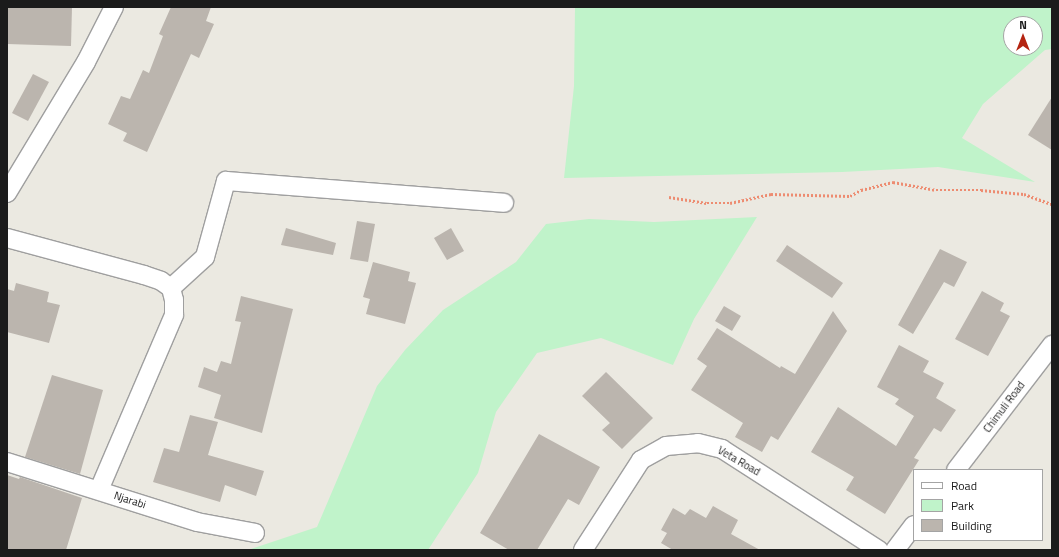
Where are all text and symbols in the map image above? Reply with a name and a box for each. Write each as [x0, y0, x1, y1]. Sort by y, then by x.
north arrow [1003, 16, 1043, 56]
text: N [1019, 17, 1027, 33]
street label: Chimuli Road [981, 379, 1027, 435]
street label: Veta Road [715, 443, 763, 479]
legend [913, 469, 1043, 541]
text: Road [951, 476, 977, 495]
street label: Njarabi [112, 489, 148, 511]
text: Park [951, 496, 974, 515]
text: Building [951, 516, 992, 535]

